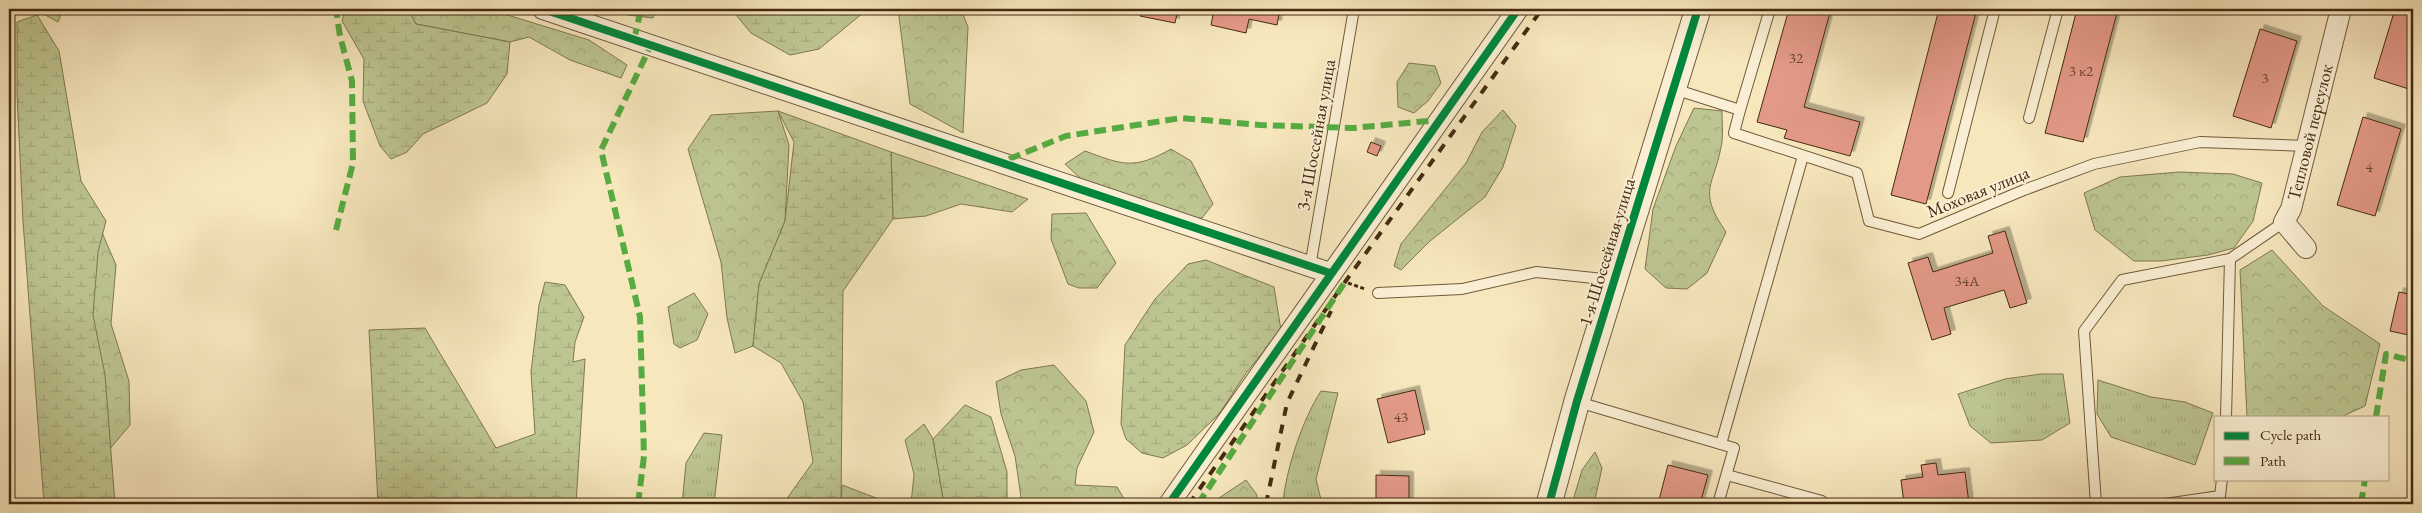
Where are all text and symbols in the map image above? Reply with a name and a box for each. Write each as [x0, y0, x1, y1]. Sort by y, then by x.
house number: 32 [1789, 48, 1804, 67]
street label: 3-я Шоссейная улица [1291, 57, 1340, 212]
house number: 3 к2 [2069, 61, 2094, 80]
street label: Тепловой переулок [2282, 61, 2338, 203]
house number: 3 [2261, 68, 2269, 87]
house number: 4 [2365, 157, 2373, 176]
street label: Моховая улица [1923, 160, 2033, 223]
street label: 1-я Шоссейная улица [1573, 174, 1640, 329]
house number: 34А [1955, 271, 1980, 290]
house number: 43 [1394, 407, 1408, 426]
legend [2214, 416, 2390, 480]
text: Cycle path [2260, 425, 2322, 444]
text: Path [2260, 451, 2286, 470]

